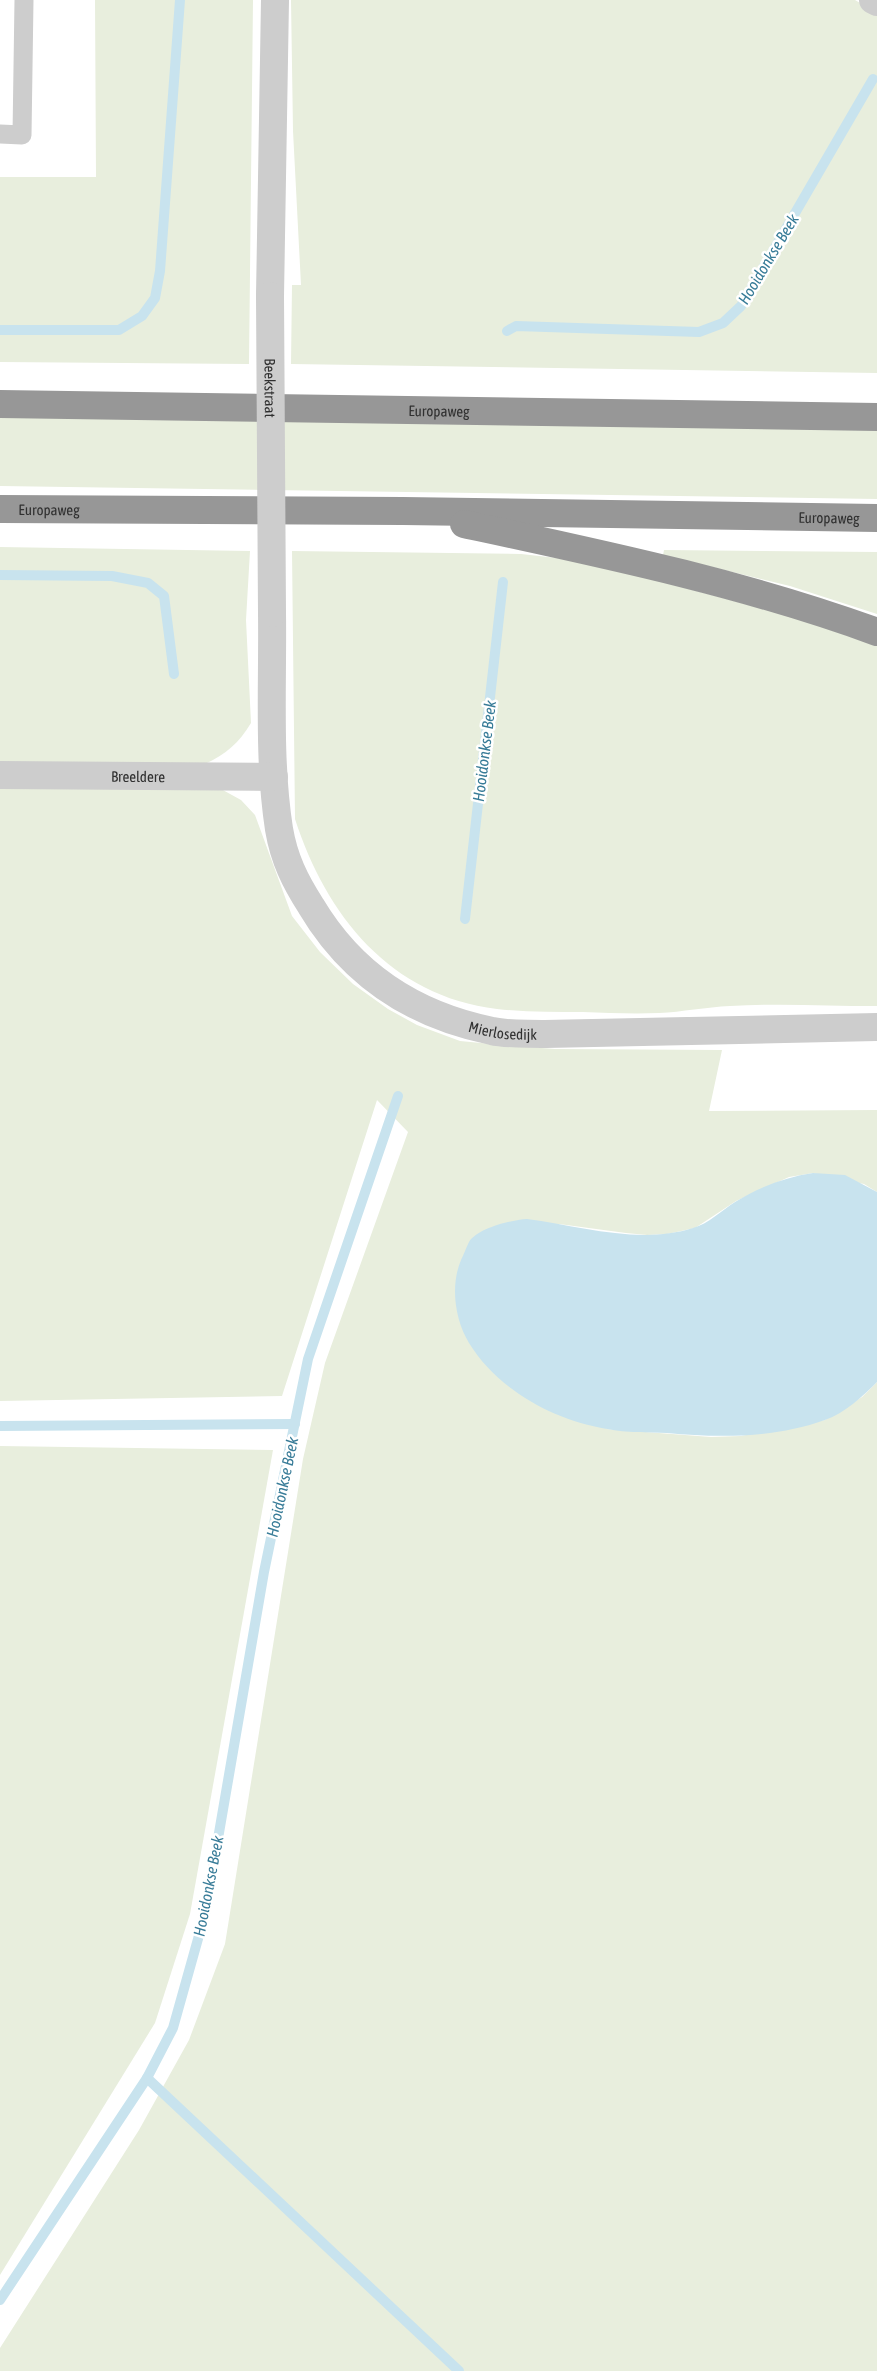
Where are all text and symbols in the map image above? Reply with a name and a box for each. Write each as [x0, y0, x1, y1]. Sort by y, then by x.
water label: Hooidonkse Beek [734, 210, 802, 307]
street label: Beekstraat [262, 358, 279, 418]
street label: Europaweg [408, 402, 470, 419]
street label: Europaweg [18, 501, 80, 518]
street label: Europaweg [798, 508, 860, 526]
water label: Hooidonkse Beek [469, 698, 499, 803]
street label: Breeldere [111, 767, 165, 785]
street label: Mierlosedijk [467, 1017, 537, 1042]
water label: Hooidonkse Beek [263, 1434, 302, 1539]
water label: Hooidonkse Beek [189, 1833, 227, 1938]

